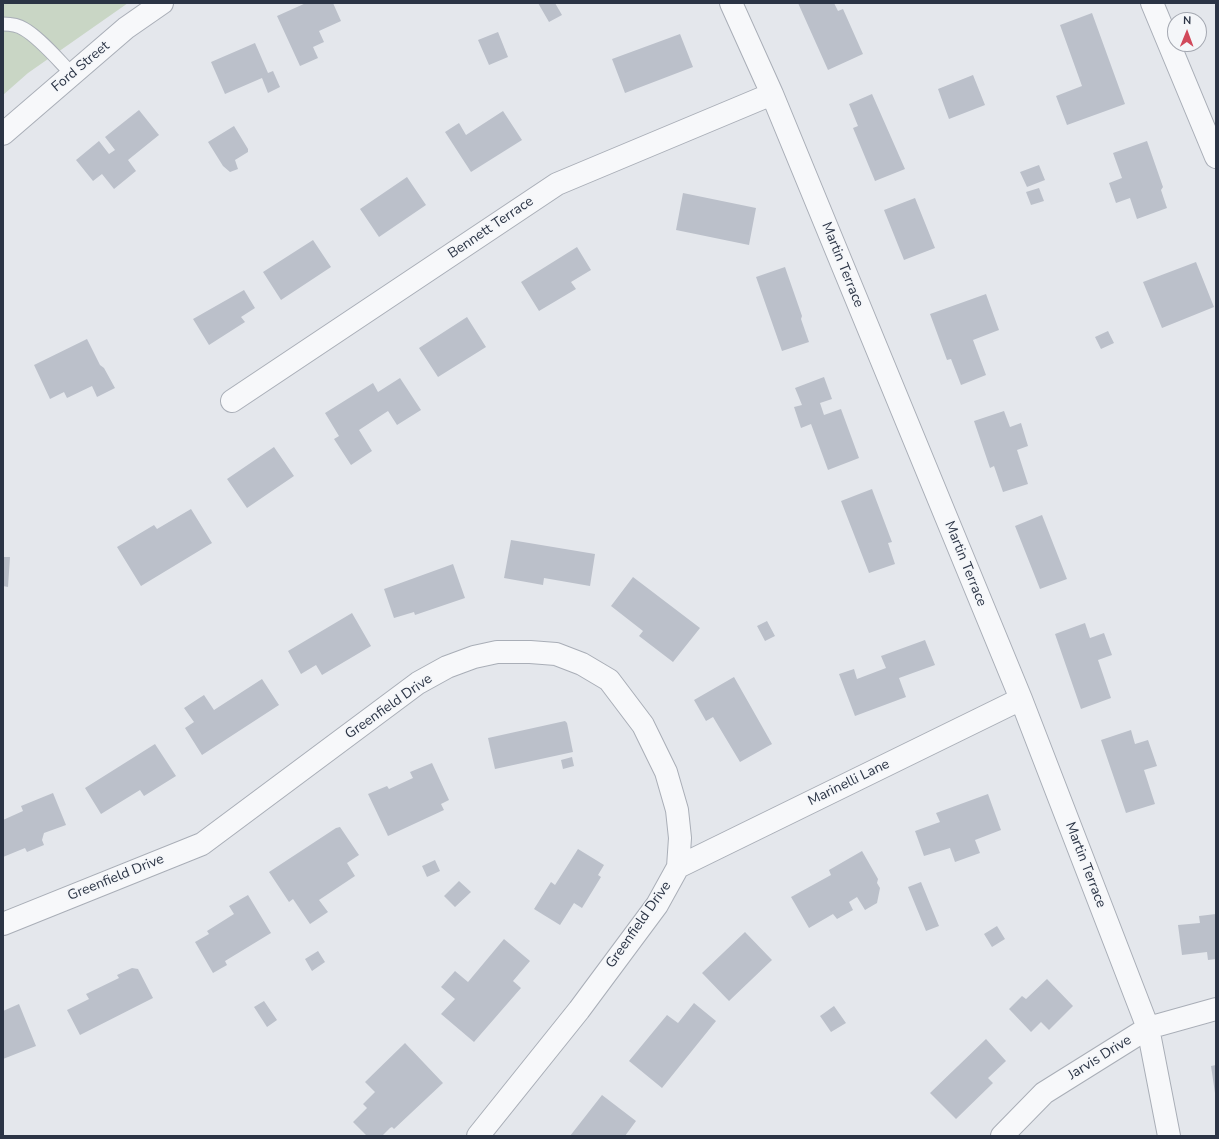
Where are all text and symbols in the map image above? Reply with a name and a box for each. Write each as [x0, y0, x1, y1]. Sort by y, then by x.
north arrow [1167, 12, 1207, 52]
text: N [1183, 13, 1191, 28]
street label: Ford Street [49, 38, 113, 96]
street label: Bennett Terrace [445, 193, 537, 263]
street label: Martin Terrace [817, 220, 867, 310]
street label: Martin Terrace [940, 519, 990, 609]
street label: Greenfield Drive [342, 671, 436, 743]
street label: Marinelli Lane [805, 756, 893, 810]
street label: Martin Terrace [1061, 820, 1109, 910]
street label: Greenfield Drive [65, 851, 167, 905]
street label: Greenfield Drive [603, 878, 675, 972]
street label: Jarvis Drive [1065, 1032, 1135, 1084]

